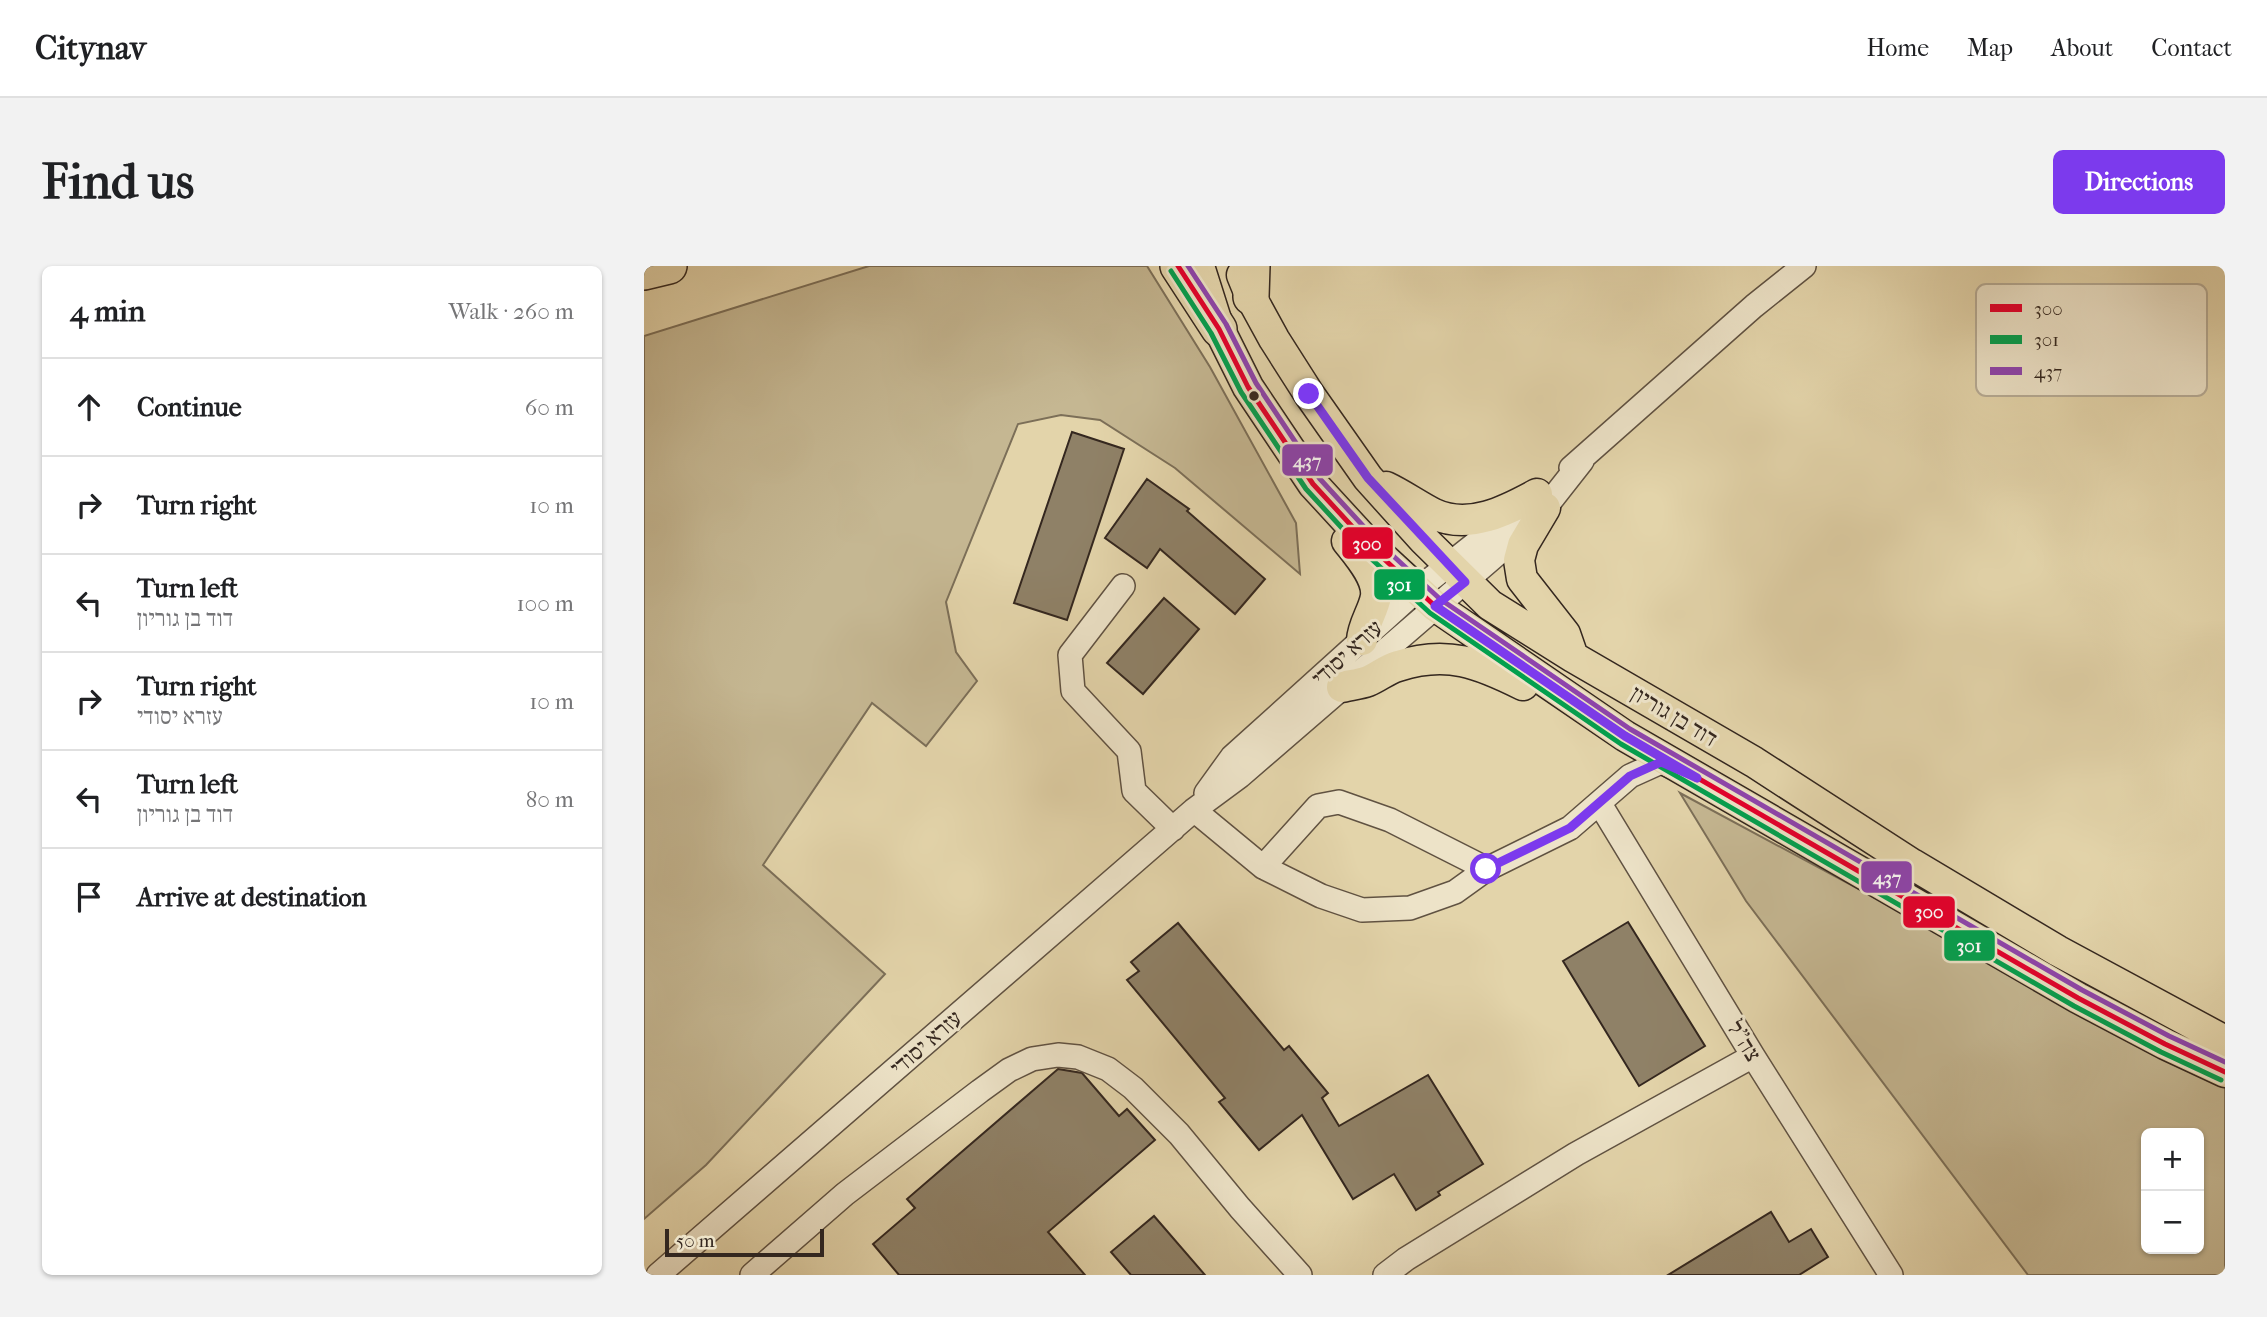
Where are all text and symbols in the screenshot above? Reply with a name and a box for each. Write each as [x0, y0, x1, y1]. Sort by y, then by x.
text: Citynav [35, 29, 146, 68]
text: Home [1867, 34, 1929, 62]
text: Map [1967, 34, 2013, 62]
text: About [2051, 34, 2113, 62]
text: Contact [2151, 34, 2232, 62]
button: Directions [2053, 150, 2225, 214]
text: Find us [42, 153, 194, 211]
legend [1976, 284, 2207, 396]
text: 4 min [70, 294, 145, 329]
text: Walk · 260 m [449, 298, 574, 325]
text: 300 [2034, 298, 2063, 320]
text: 301 [2034, 329, 2059, 351]
text: 437 [2034, 361, 2062, 383]
route end [1293, 378, 1324, 409]
icon: ahead [70, 388, 108, 426]
unlabelled marker [1247, 389, 1261, 403]
text: Continue [137, 392, 242, 423]
text: 60 m [525, 394, 574, 421]
line badge: 437 [1281, 443, 1334, 477]
text: 437 [1292, 450, 1321, 472]
icon: right [70, 486, 108, 524]
text: Turn right [137, 490, 257, 521]
text: 10 m [529, 492, 574, 519]
line badge: 300 [1341, 526, 1394, 560]
text: 300 [1353, 533, 1381, 555]
line badge: 301 [1373, 568, 1426, 601]
text: Turn left [137, 573, 238, 604]
text: 301 [1387, 574, 1411, 596]
icon: left [70, 584, 108, 622]
text: 100 m [516, 590, 574, 617]
text: דוד בן גוריון [137, 605, 233, 632]
street label: עזרא יסודי [1306, 614, 1388, 692]
text: Turn right [137, 671, 257, 702]
street label: דוד בן גוריון [1626, 680, 1722, 752]
icon: right [70, 682, 108, 720]
text: 10 m [529, 688, 574, 715]
text: עזרא יסודי [137, 703, 223, 730]
text: Turn left [137, 769, 238, 800]
icon: left [70, 780, 108, 818]
text: 80 m [526, 786, 574, 813]
text: דוד בן גוריון [137, 801, 233, 828]
route start [1470, 853, 1501, 884]
line badge: 437 [1860, 860, 1913, 894]
text: 437 [1872, 867, 1901, 889]
icon: arrive [70, 878, 108, 916]
text: Arrive at destination [137, 882, 367, 913]
line badge: 300 [1902, 895, 1956, 929]
text: 300 [1915, 901, 1943, 923]
line badge: 301 [1943, 929, 1996, 962]
text: 301 [1957, 935, 1981, 957]
street label: עזרא יסודי [885, 1005, 967, 1081]
street label: צה"ל [1721, 1015, 1767, 1067]
map controls [2141, 1128, 2204, 1254]
button: + [2141, 1128, 2204, 1191]
button: − [2141, 1191, 2204, 1254]
scale bar [665, 1226, 824, 1258]
text: 50 m [676, 1230, 715, 1252]

